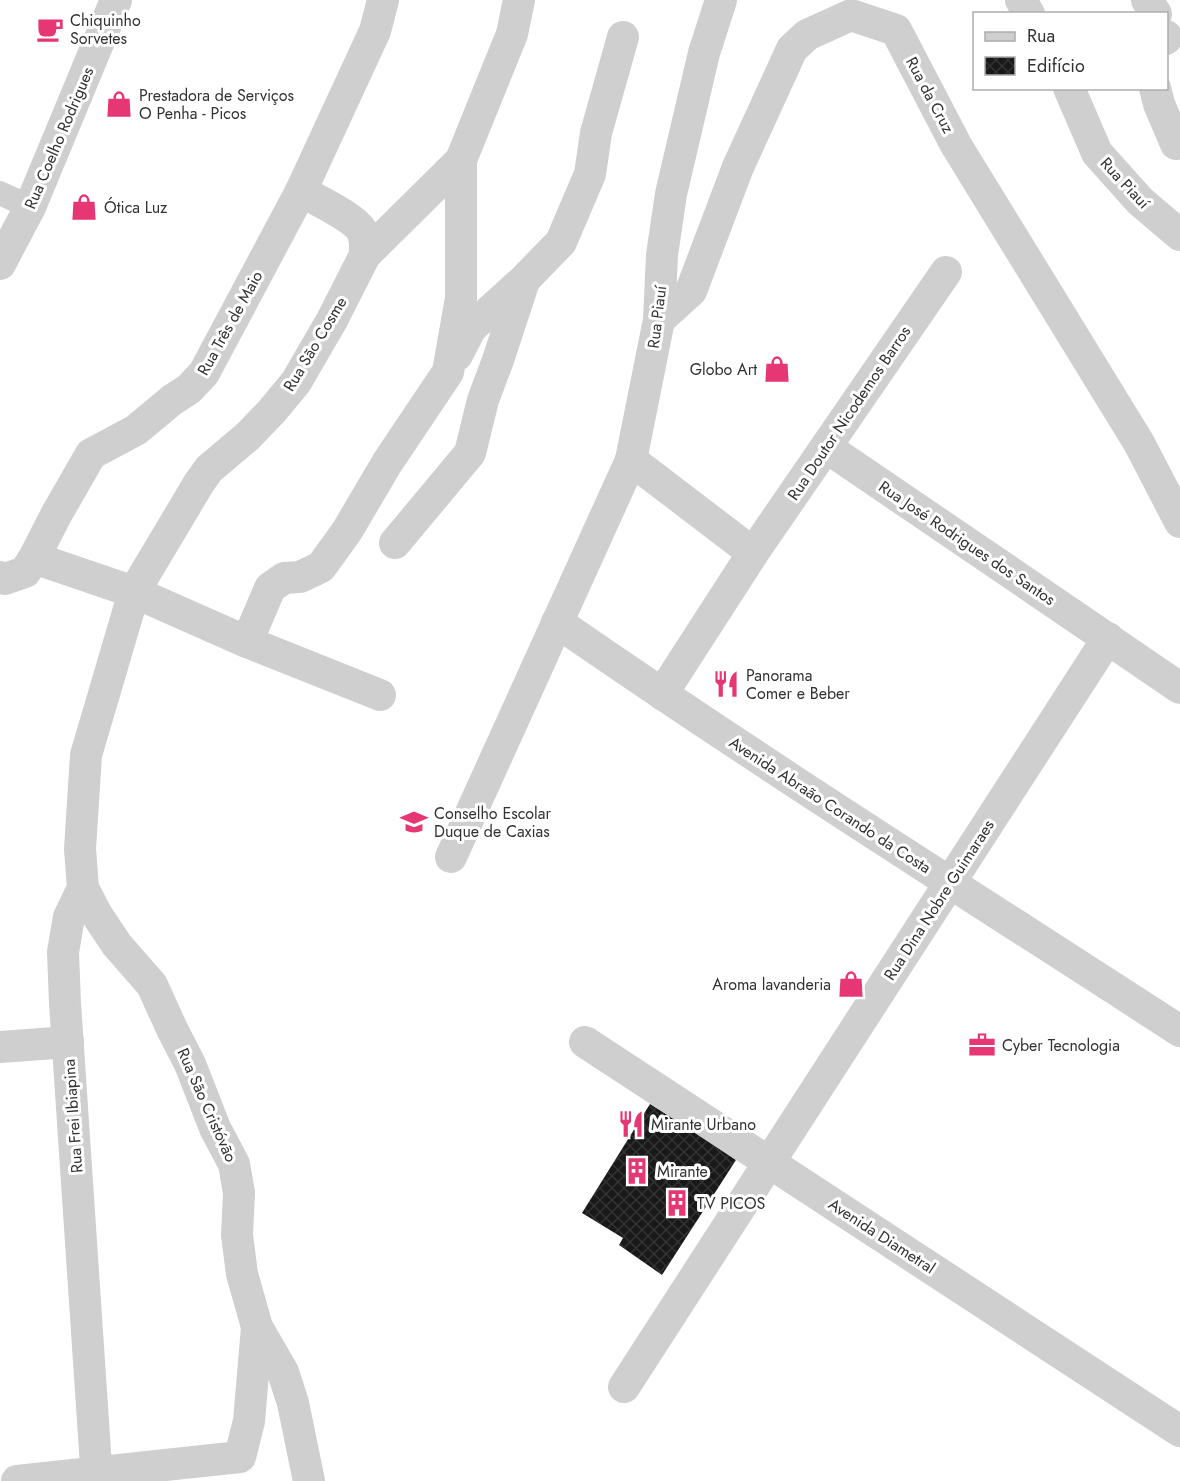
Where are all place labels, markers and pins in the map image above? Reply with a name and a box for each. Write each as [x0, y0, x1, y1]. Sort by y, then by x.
place label: Chiquinho Sorvetes [70, 9, 141, 50]
cafe icon: Chiquinho Sorvetes [35, 14, 65, 44]
place label: Prestadora de Serviços O Penha - Picos [139, 84, 294, 125]
shop icon: Prestadora de Serviços O Penha - Picos [104, 89, 134, 119]
shop icon: Ótica Luz [69, 192, 99, 222]
place label: Ótica Luz [104, 196, 168, 219]
shop icon: Globo Art [762, 354, 792, 384]
place label: Globo Art [690, 358, 757, 381]
place label: Panorama Comer e Beber [746, 664, 850, 705]
restaurant icon: Panorama Comer e Beber [711, 669, 741, 699]
place label: Conselho Escolar Duque de Caxias [434, 802, 551, 843]
school or university icon: Conselho Escolar Duque de Caxias [399, 807, 429, 837]
shop icon: Aroma lavanderia [836, 969, 866, 999]
place label: Aroma lavanderia [712, 973, 831, 996]
office icon: Cyber Tecnologia [967, 1030, 997, 1060]
place label: Cyber Tecnologia [1002, 1034, 1120, 1057]
restaurant icon: Mirante Urbano [616, 1109, 646, 1139]
place label: Mirante Urbano [651, 1113, 756, 1136]
building icon: Mirante [622, 1156, 652, 1186]
place label: Mirante [657, 1160, 708, 1183]
building icon: TV PICOS [662, 1188, 692, 1218]
place label: TV PICOS [697, 1192, 766, 1215]

